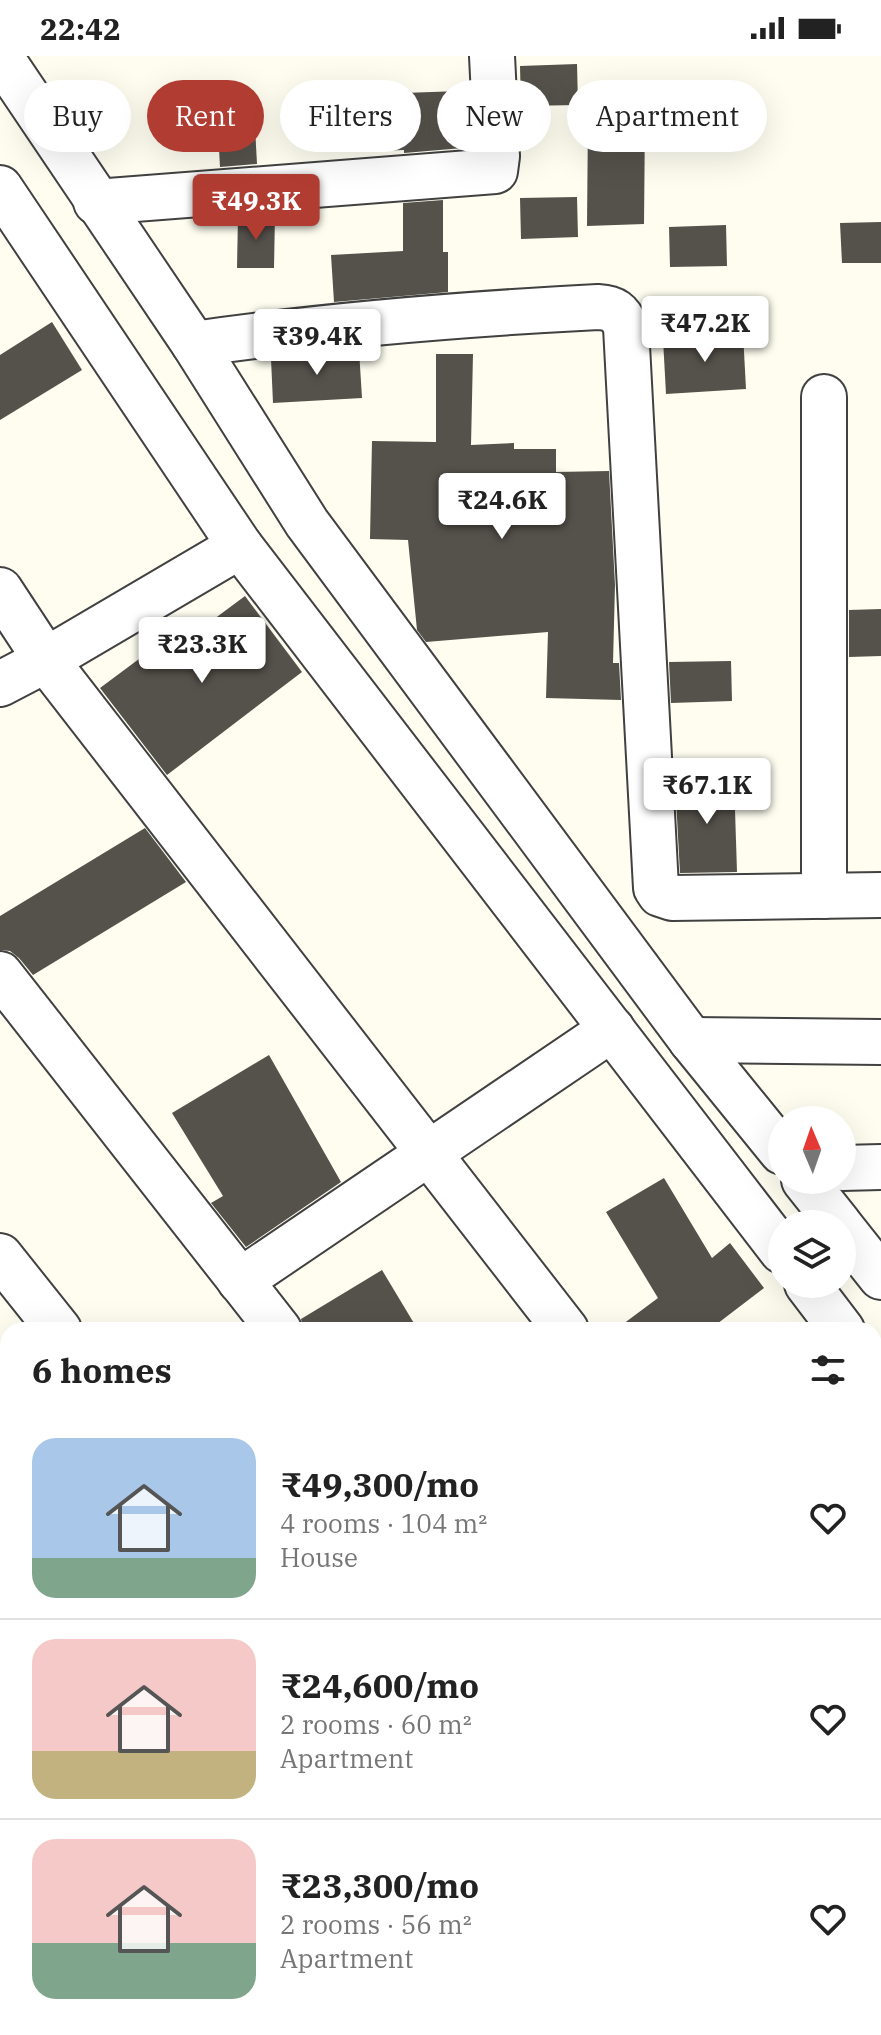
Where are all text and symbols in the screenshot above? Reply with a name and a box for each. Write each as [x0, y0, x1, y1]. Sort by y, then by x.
text: 22:42 [40, 9, 121, 48]
chip: Buy [24, 80, 131, 152]
chip: Rent [147, 80, 264, 152]
chip: Filters [280, 80, 421, 152]
chip: New [437, 80, 551, 152]
chip: Apartment [567, 80, 767, 152]
pin: ₹49.3K [191, 174, 321, 242]
text: ₹49.3K [211, 183, 301, 217]
pin: ₹47.2K [640, 296, 770, 364]
text: ₹47.2K [660, 305, 750, 339]
pin: ₹39.4K [252, 309, 382, 377]
text: ₹39.4K [272, 318, 362, 352]
pin: ₹24.6K [437, 473, 567, 541]
text: ₹24.6K [457, 482, 547, 516]
pin: ₹23.3K [137, 617, 267, 685]
text: ₹23.3K [157, 626, 247, 660]
pin: ₹67.1K [642, 758, 772, 826]
text: ₹67.1K [662, 767, 752, 801]
north arrow [768, 1106, 856, 1194]
map controls [768, 1106, 856, 1298]
button: layers [768, 1210, 856, 1298]
text: 6 homes [32, 1348, 172, 1392]
icon: filters [806, 1348, 850, 1392]
text: ₹49,300/mo [280, 1462, 479, 1506]
icon: home [96, 1470, 192, 1566]
icon: heart [806, 1496, 850, 1540]
text: 4 rooms · 104 m² [280, 1506, 487, 1540]
text: House [280, 1540, 358, 1574]
text: ₹24,600/mo [280, 1663, 479, 1707]
icon: home [96, 1671, 192, 1767]
icon: heart [806, 1697, 850, 1741]
text: 2 rooms · 60 m² [280, 1707, 472, 1741]
text: Apartment [280, 1741, 413, 1775]
text: ₹23,300/mo [280, 1863, 479, 1907]
icon: home [96, 1871, 192, 1967]
icon: heart [806, 1897, 850, 1941]
text: 2 rooms · 56 m² [280, 1907, 472, 1941]
text: Apartment [280, 1941, 413, 1975]

